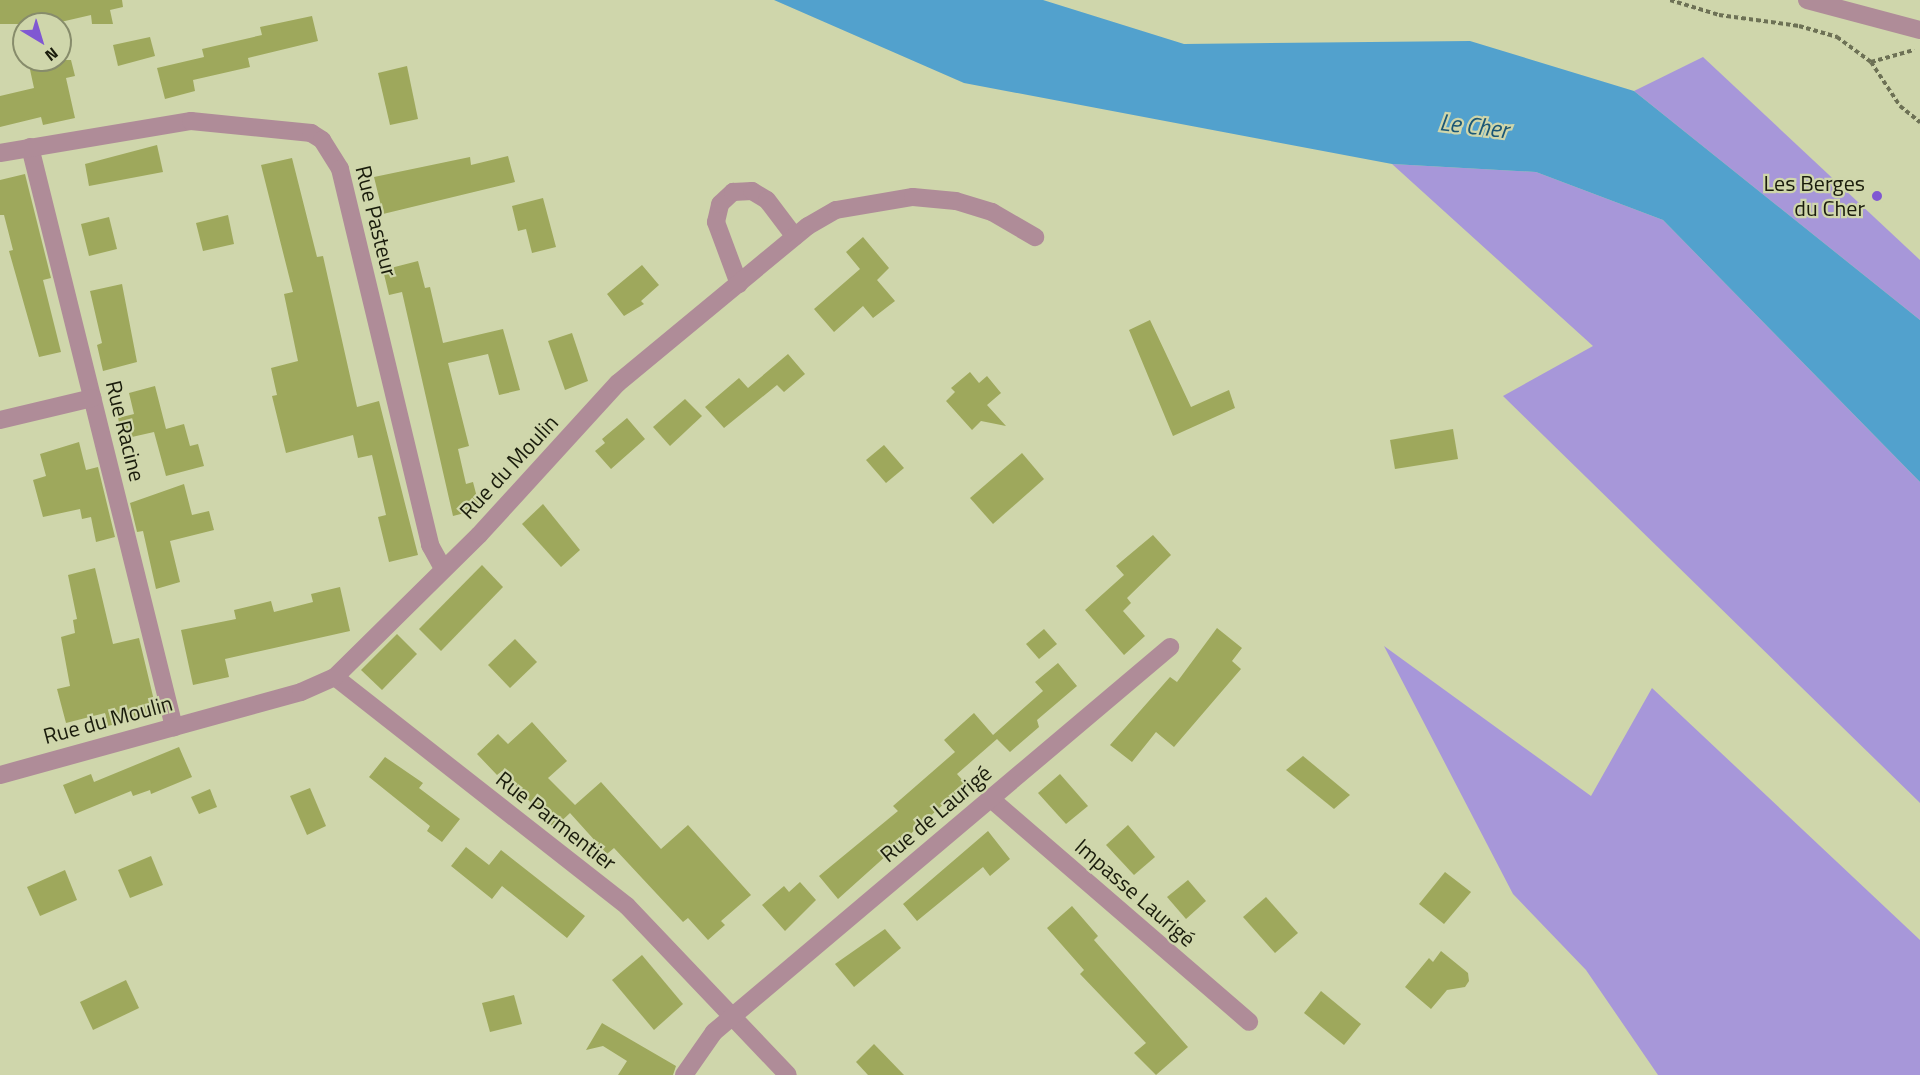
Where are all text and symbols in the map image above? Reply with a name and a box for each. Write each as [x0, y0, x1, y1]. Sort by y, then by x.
north arrow [12, 12, 72, 72]
text: N [40, 42, 64, 67]
water label: Le Cher [1438, 107, 1510, 145]
street label: Rue Pasteur [349, 163, 403, 279]
place label: Les Berges du Cher [1764, 170, 1865, 222]
marker: Les Berges du Cher [1870, 189, 1884, 203]
street label: Rue Racine [100, 378, 150, 484]
street label: Rue du Moulin [454, 409, 564, 525]
street label: Rue du Moulin [41, 690, 175, 750]
street label: Rue de Laurigé [875, 760, 997, 868]
street label: Rue Parmentier [491, 766, 621, 876]
street label: Impasse Laurigé [1069, 834, 1201, 952]

